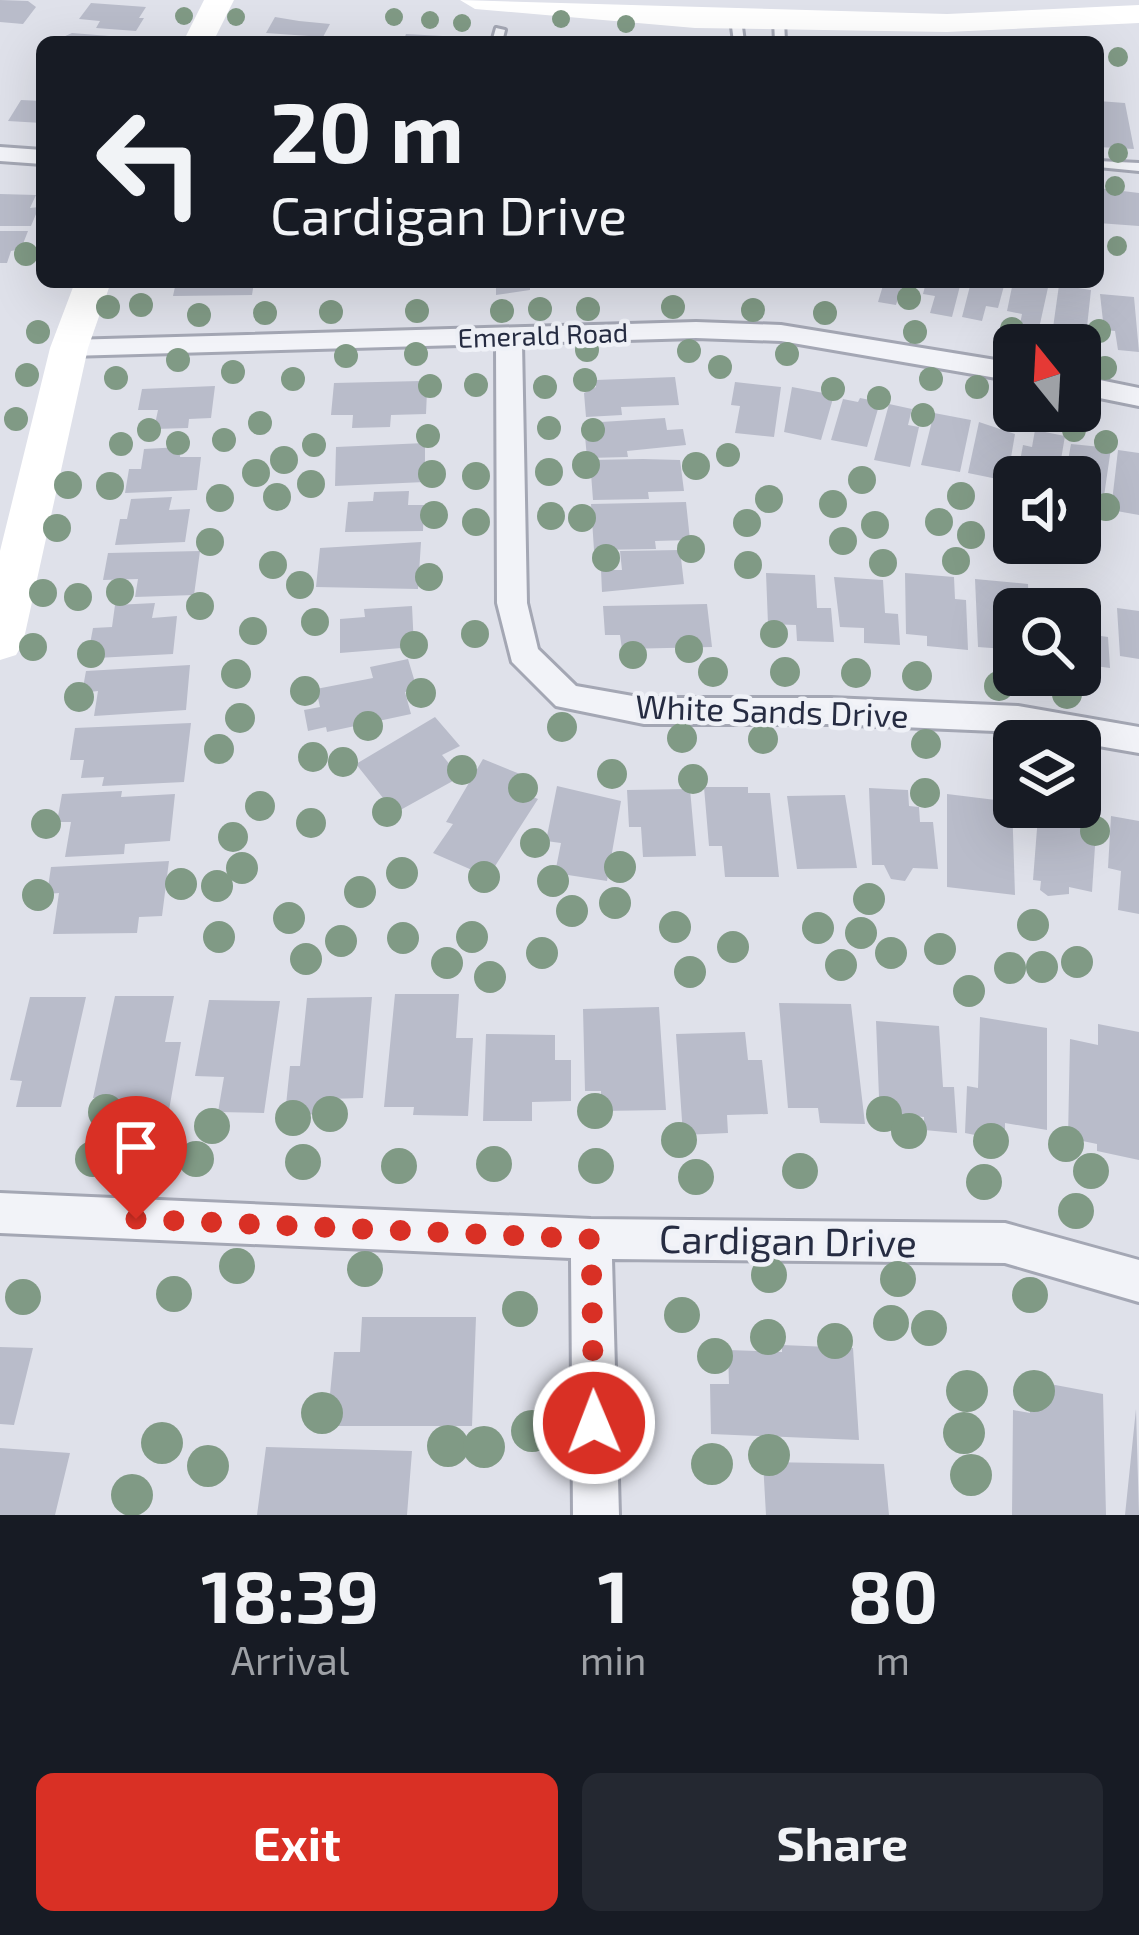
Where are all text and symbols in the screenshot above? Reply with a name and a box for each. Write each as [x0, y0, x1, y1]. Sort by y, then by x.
text: 20 m [270, 79, 464, 180]
icon: left [72, 84, 228, 240]
text: Cardigan Drive [270, 181, 627, 246]
street label: Emerald Road [457, 315, 629, 353]
north arrow [993, 324, 1101, 432]
map controls [993, 324, 1101, 828]
button: sound [993, 456, 1101, 564]
button: search [993, 588, 1101, 696]
street label: White Sands Drive [635, 685, 909, 735]
button: layers [993, 720, 1101, 828]
pin [85, 1096, 187, 1219]
icon: arrive [103, 1114, 169, 1180]
street label: Cardigan Drive [659, 1214, 917, 1265]
position arrow [531, 1360, 657, 1486]
text: 18:39 [201, 1551, 379, 1637]
text: 1 [598, 1551, 629, 1637]
text: 80 [848, 1551, 938, 1637]
text: Arrival [231, 1636, 349, 1683]
text: min [580, 1636, 646, 1683]
text: m [876, 1636, 910, 1683]
button: Exit [36, 1773, 558, 1911]
button: Share [582, 1773, 1103, 1911]

